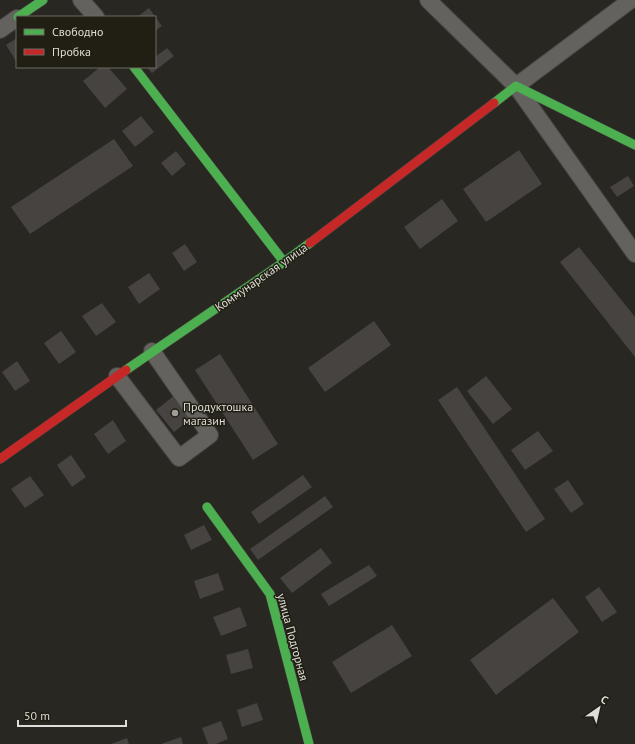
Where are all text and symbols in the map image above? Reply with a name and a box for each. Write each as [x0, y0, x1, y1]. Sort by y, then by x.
legend [16, 16, 156, 68]
text: Свободно [52, 24, 103, 39]
text: Пробка [52, 44, 91, 59]
street label: Коммунарская улица [212, 239, 310, 315]
place label: Продуктошка магазин [183, 399, 253, 428]
marker: Продуктошка магазин [170, 408, 180, 418]
street label: улица Подгорная [274, 592, 312, 682]
north arrow [579, 688, 619, 728]
text: С [598, 692, 611, 707]
scale bar [18, 702, 126, 728]
text: 50 m [24, 708, 50, 723]

